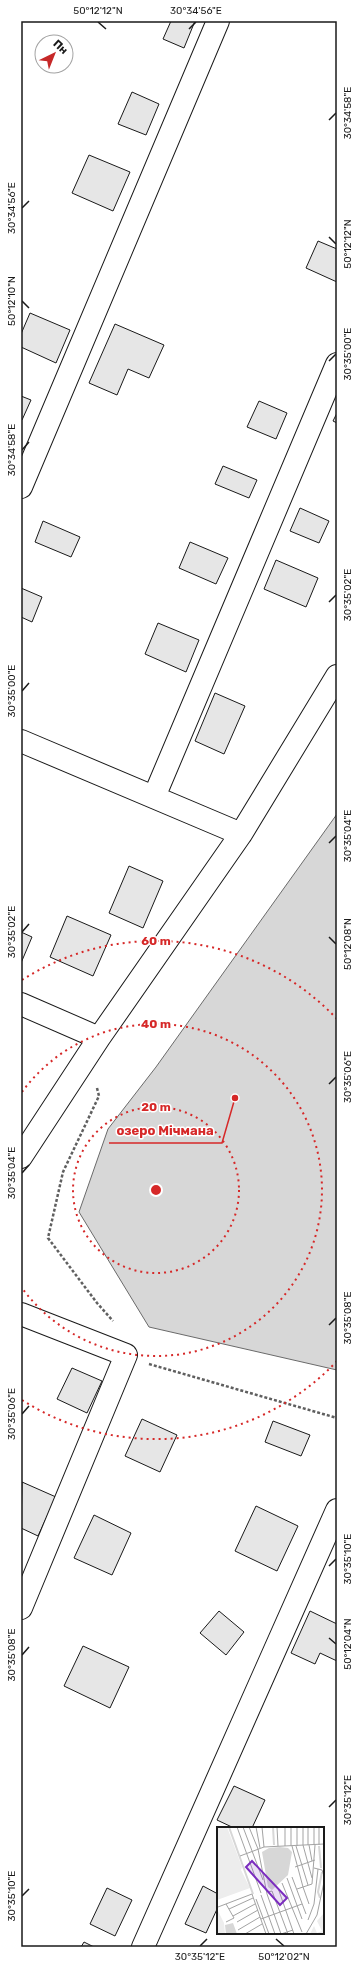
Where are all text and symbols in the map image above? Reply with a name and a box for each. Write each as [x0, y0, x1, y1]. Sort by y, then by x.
text: 50°12'12"N [73, 5, 123, 17]
text: 30°34'56"E [170, 5, 222, 17]
north arrow [34, 34, 74, 74]
text: Пн [50, 37, 70, 57]
text: 30°34'58"E [342, 87, 354, 139]
text: 30°34'56"E [6, 182, 18, 234]
text: 50°12'12"N [342, 219, 354, 269]
text: 50°12'10"N [6, 276, 18, 326]
text: 30°35'00"E [342, 328, 354, 380]
text: 30°34'58"E [6, 424, 18, 476]
text: 30°35'02"E [342, 569, 354, 621]
text: 30°35'00"E [6, 665, 18, 717]
text: 30°35'04"E [342, 810, 354, 862]
text: 30°35'02"E [6, 906, 18, 958]
text: 50°12'08"N [342, 918, 354, 970]
text: 60 m [141, 934, 171, 948]
text: 40 m [141, 1017, 171, 1031]
text: 30°35'06"E [342, 1051, 354, 1103]
text: 20 m [141, 1100, 171, 1114]
callout: озеро Мічмана [109, 1118, 222, 1143]
text: озеро Мічмана [116, 1123, 214, 1138]
text: 30°35'04"E [6, 1147, 18, 1199]
centre of rings [149, 1183, 163, 1197]
text: 30°35'08"E [342, 1292, 354, 1344]
text: 30°35'06"E [6, 1388, 18, 1440]
text: 30°35'10"E [342, 1534, 354, 1584]
text: 50°12'04"N [342, 1618, 354, 1670]
text: 30°35'08"E [6, 1629, 18, 1681]
text: 30°35'12"E [342, 1775, 354, 1825]
inset map [217, 1827, 324, 1934]
text: 30°35'10"E [6, 1871, 18, 1921]
text: 30°35'12"E [175, 1951, 225, 1963]
text: 50°12'02"N [258, 1951, 310, 1963]

